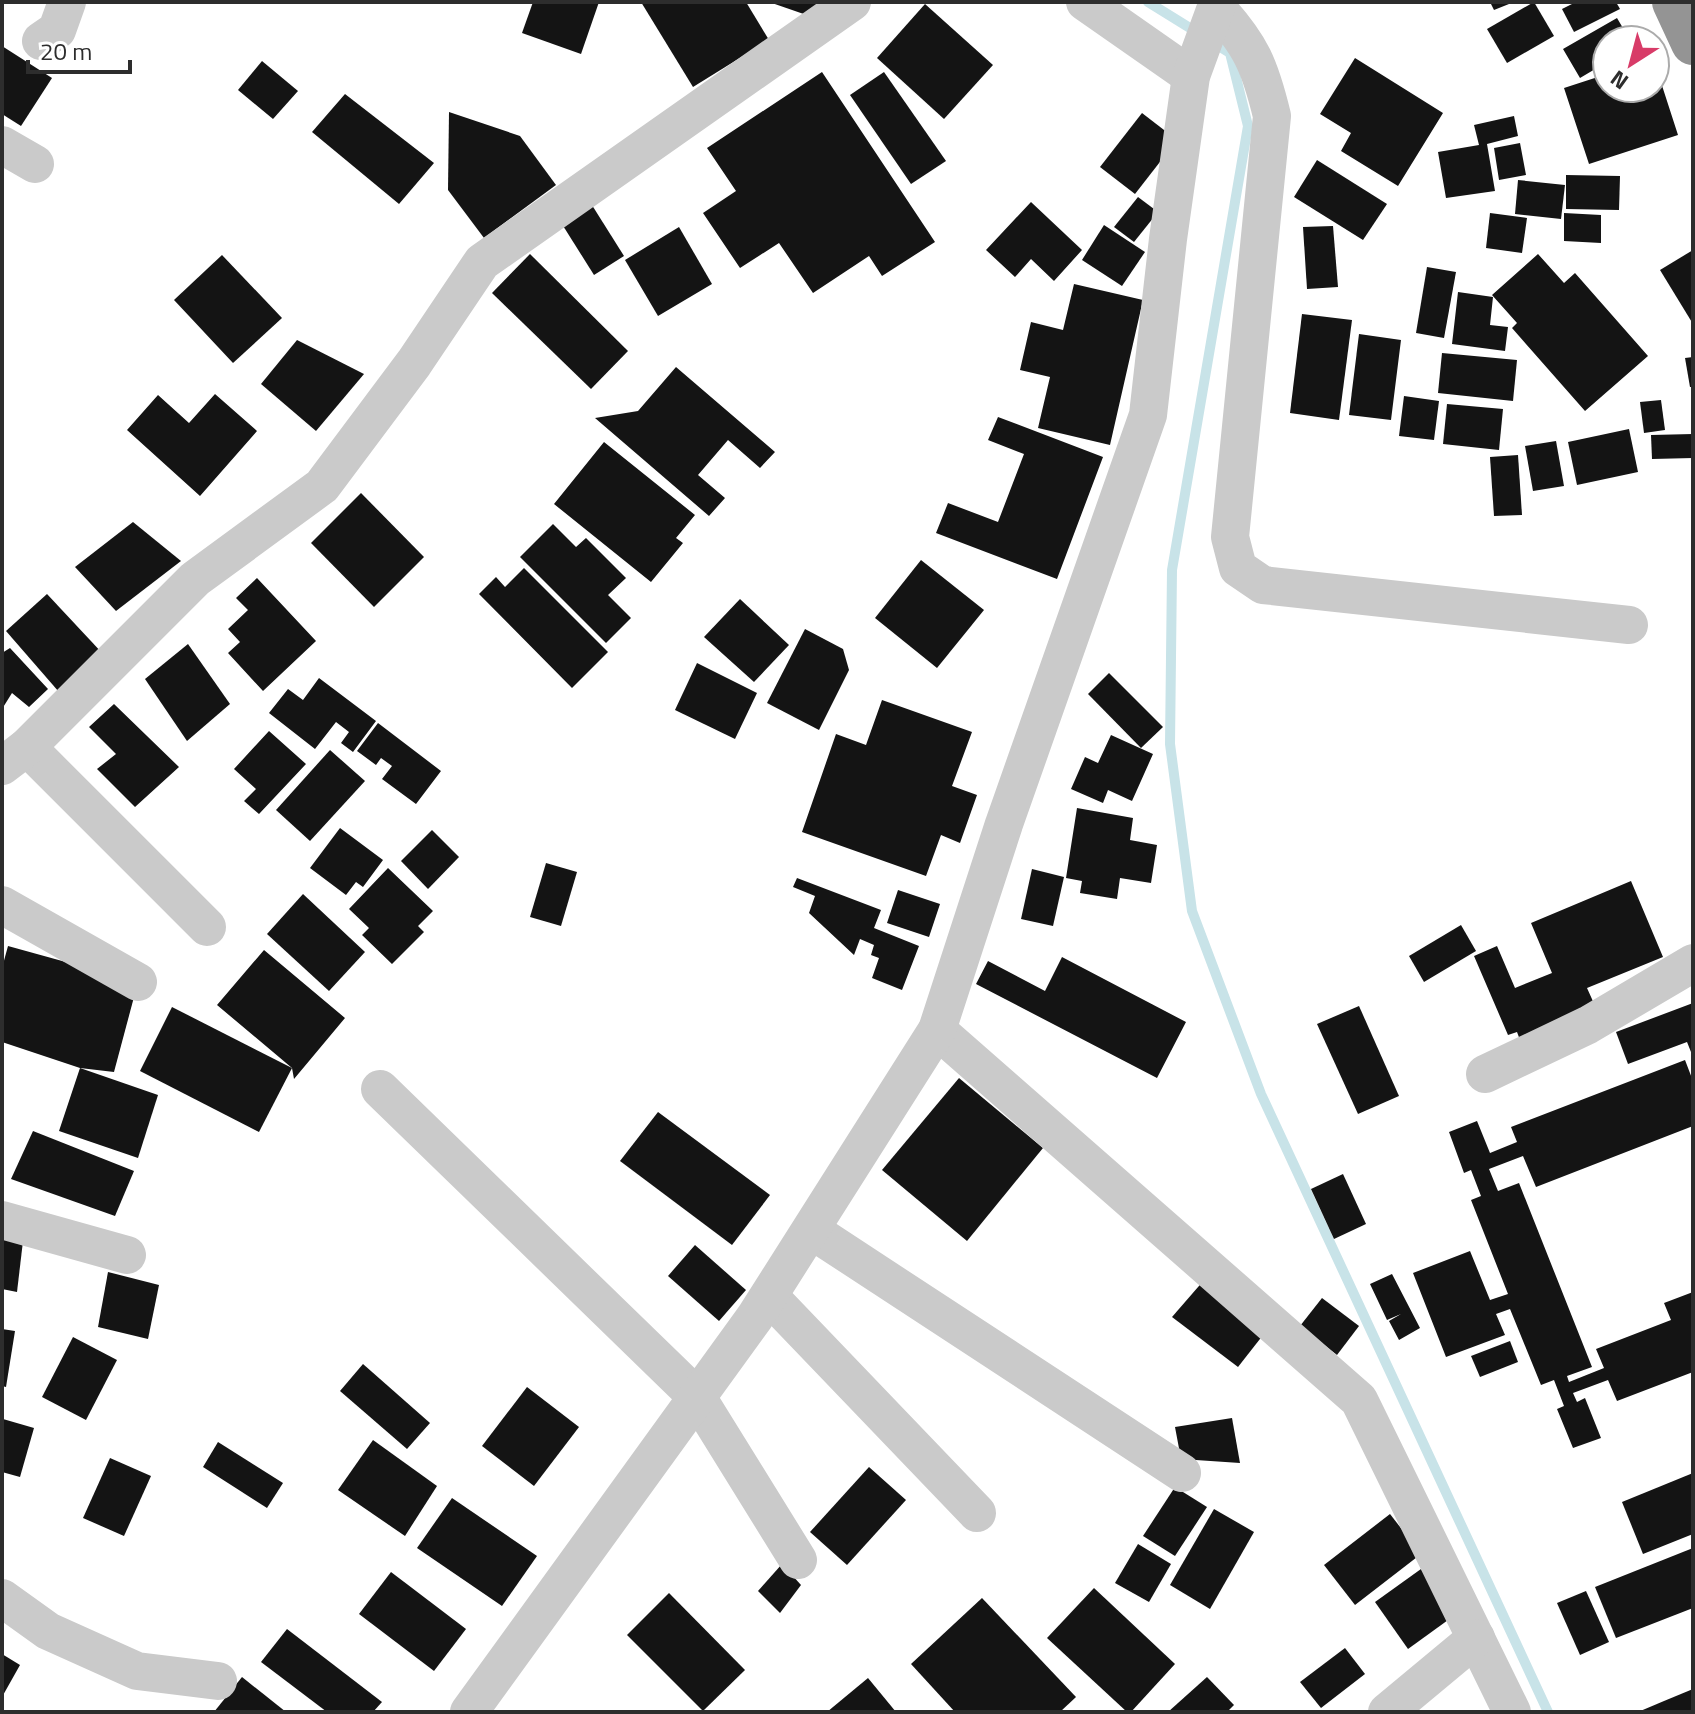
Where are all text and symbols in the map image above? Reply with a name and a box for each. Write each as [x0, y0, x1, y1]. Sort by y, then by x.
scale bar [28, 24, 130, 74]
north arrow [1591, 24, 1671, 104]
text: 20 m [40, 33, 92, 69]
text: N [1603, 62, 1635, 98]

